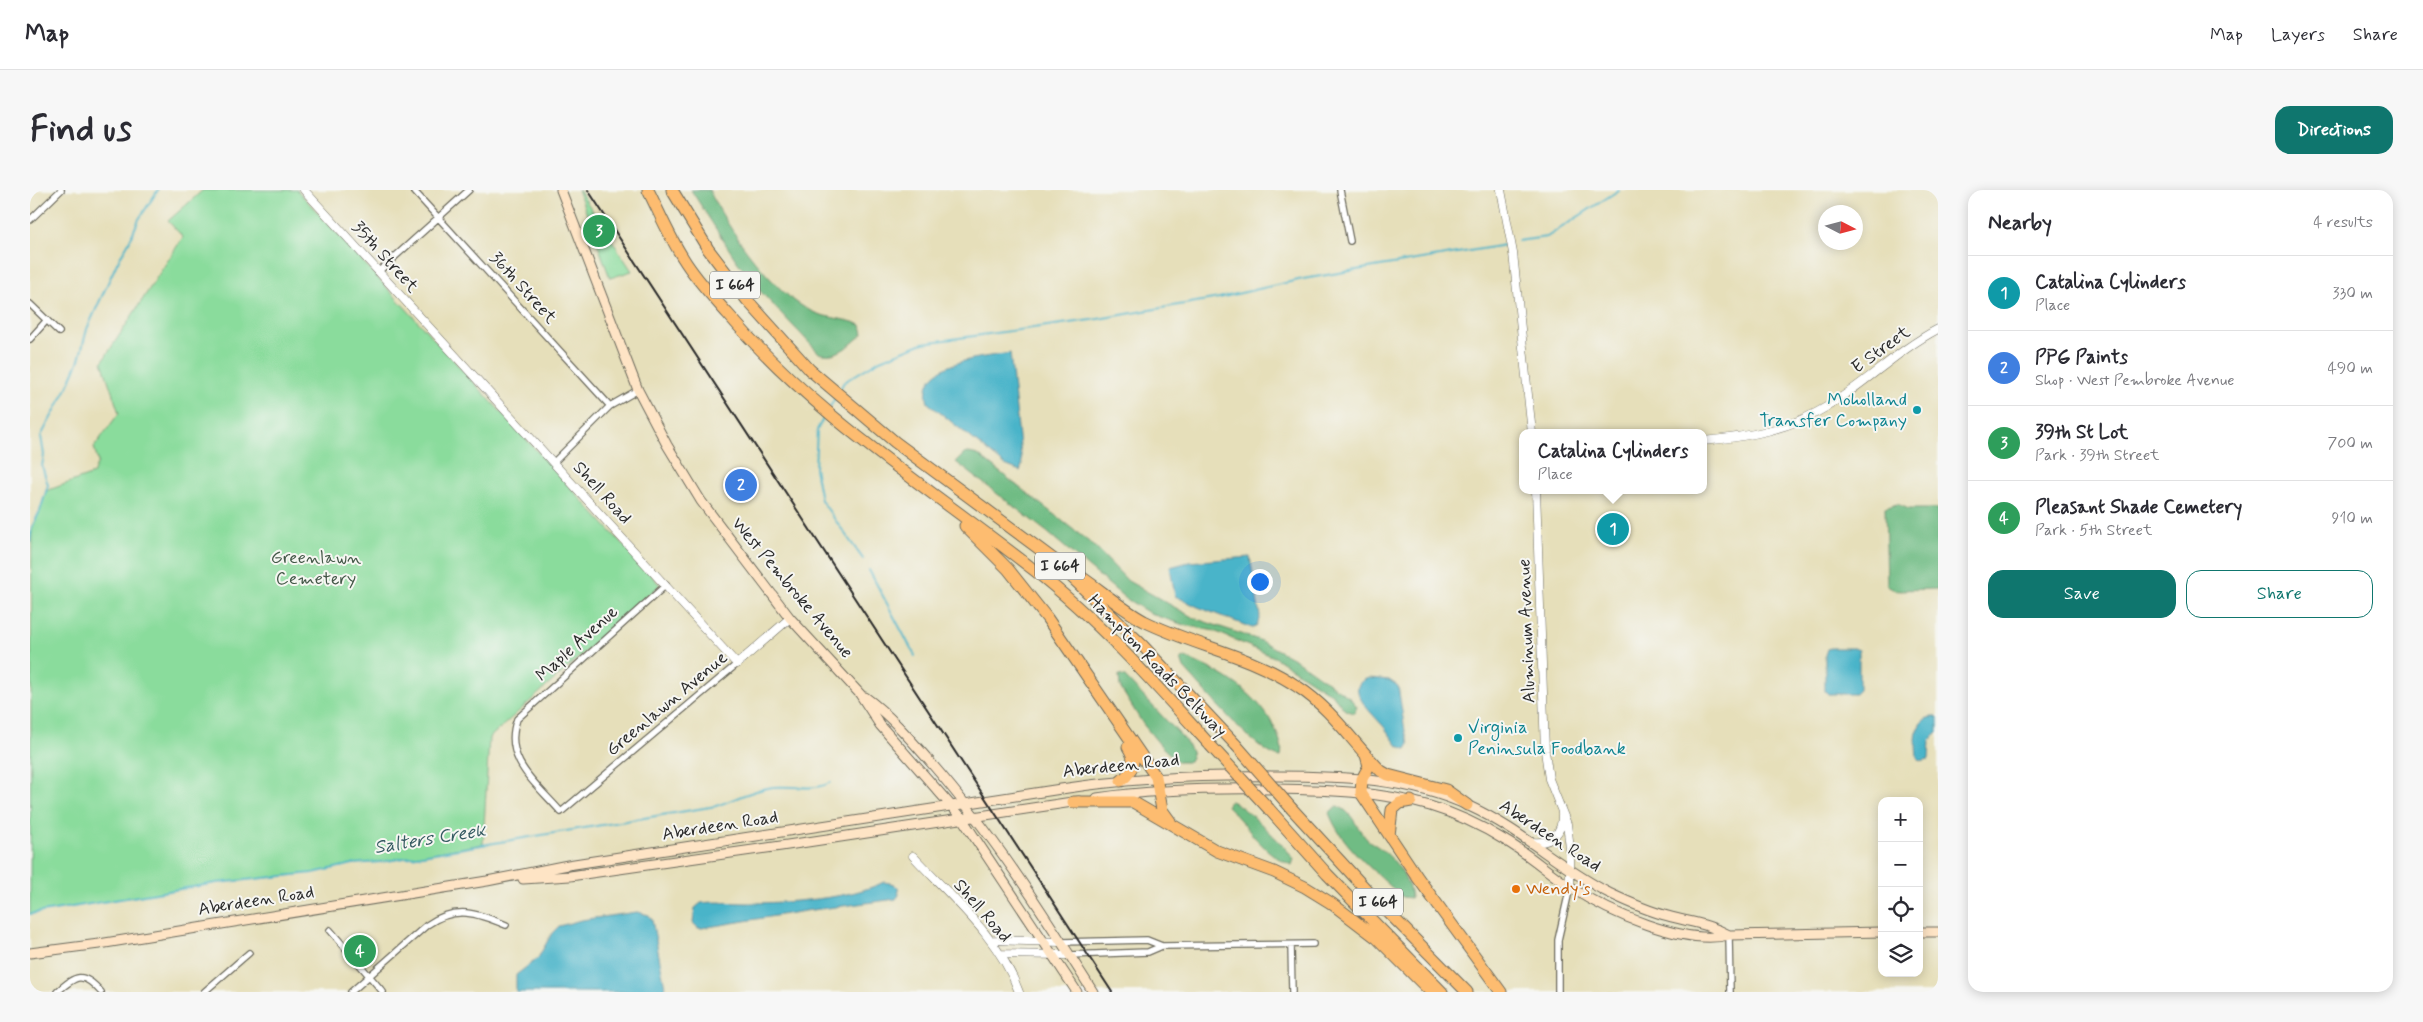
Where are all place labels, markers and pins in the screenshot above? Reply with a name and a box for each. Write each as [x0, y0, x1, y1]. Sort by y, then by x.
pin: 3 [583, 212, 615, 250]
place label: Moholland Transfer Company [1759, 388, 1907, 433]
marker: Moholland Transfer Company [1911, 404, 1923, 416]
pin: 2 [725, 466, 757, 504]
pin: 1 [1597, 510, 1629, 548]
place label: Virginia Peninsula Foodbank [1468, 716, 1626, 761]
marker: Virginia Peninsula Foodbank [1452, 732, 1464, 744]
place label: Wendy's [1526, 877, 1590, 901]
marker: Wendy's [1510, 883, 1522, 895]
pin: 4 [344, 932, 376, 970]

